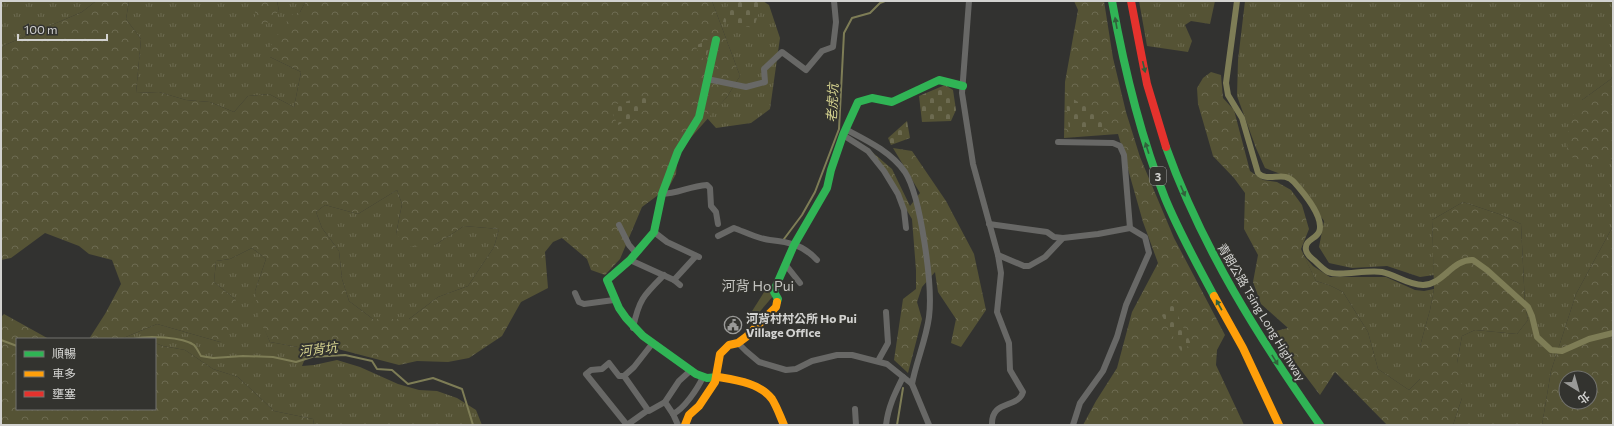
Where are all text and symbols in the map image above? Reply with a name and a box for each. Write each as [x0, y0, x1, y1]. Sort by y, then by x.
scale bar [18, 16, 107, 42]
one-way arrow [1112, 16, 1118, 29]
text: 100 m [24, 22, 58, 36]
one-way arrow [1141, 61, 1147, 73]
water label: 老虎坑 [823, 81, 841, 123]
one-way arrow [1144, 142, 1150, 154]
road number: 3 [1150, 167, 1166, 185]
one-way arrow [1180, 185, 1186, 196]
street label: 青朗公路 Tsing Long Highway [1215, 241, 1309, 383]
district label: 河背 Ho Pui [722, 277, 794, 294]
one-way arrow [1215, 299, 1222, 311]
place label: 河背村村公所 Ho Pui Village Office [746, 311, 857, 339]
public building icon: 河背村村公所 Ho Pui Village Office [723, 315, 743, 335]
legend [16, 338, 156, 410]
water label: 河背坑 [298, 338, 340, 359]
text: 順暢 [52, 346, 76, 360]
one-way arrow [1271, 355, 1279, 365]
text: 車多 [52, 366, 76, 380]
north arrow [1558, 370, 1598, 410]
text: 壅塞 [52, 386, 76, 400]
text: 北 [1576, 390, 1593, 407]

